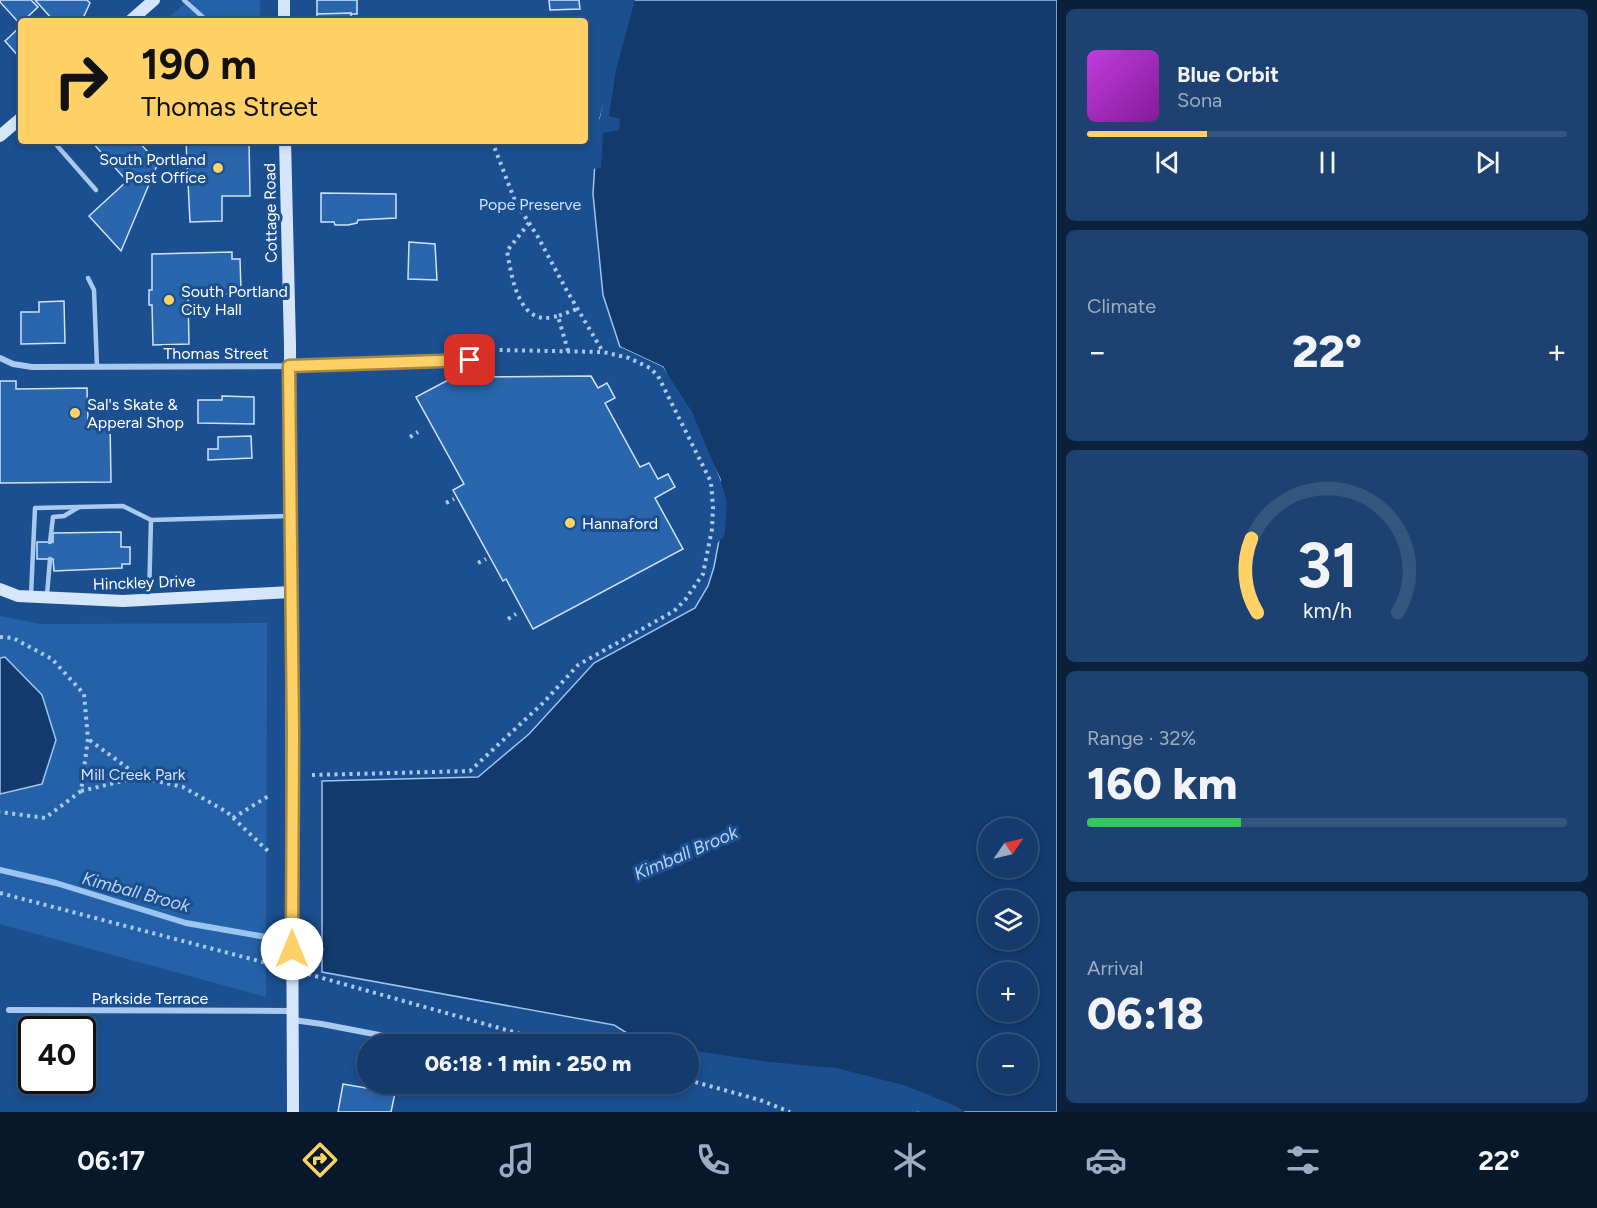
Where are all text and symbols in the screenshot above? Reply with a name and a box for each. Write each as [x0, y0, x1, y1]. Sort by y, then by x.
text: 190 m [141, 39, 257, 90]
icon: right [42, 42, 120, 120]
text: Blue Orbit [1177, 61, 1279, 88]
text: Sona [1177, 88, 1222, 112]
text: Thomas Street [141, 90, 318, 123]
icon: previous [1151, 146, 1184, 179]
icon: pause [1311, 146, 1344, 179]
icon: next [1471, 146, 1504, 179]
place label: South Portland Post Office [99, 150, 206, 187]
marker: South Portland Post Office [211, 161, 225, 175]
street label: Cottage Road [260, 163, 281, 263]
park label: Pope Preserve [479, 195, 581, 214]
place label: South Portland City Hall [181, 282, 288, 319]
marker: South Portland City Hall [162, 293, 176, 307]
text: Climate [1087, 294, 1156, 318]
text: 22° [1292, 324, 1362, 378]
text: − [1087, 332, 1108, 371]
text: + [1546, 332, 1567, 371]
pin [444, 334, 495, 385]
icon: arrive [453, 343, 486, 376]
street label: Thomas Street [163, 344, 269, 363]
place label: Sal's Skate & Apperal Shop [87, 395, 184, 432]
marker: Sal's Skate & Apperal Shop [68, 406, 82, 420]
place label: Hannaford [582, 514, 658, 533]
marker: Hannaford [563, 516, 577, 530]
text: 31 [1296, 528, 1358, 603]
street label: Hinckley Drive [92, 571, 196, 594]
text: km/h [1303, 598, 1351, 623]
text: Range · 32% [1087, 726, 1196, 750]
text: 160 km [1087, 756, 1237, 810]
park label: Mill Creek Park [81, 765, 186, 784]
north arrow [978, 818, 1038, 878]
map controls [978, 818, 1038, 1094]
water label: Kimball Brook [631, 821, 742, 885]
water label: Kimball Brook [80, 867, 194, 917]
button: layers [978, 890, 1038, 950]
position arrow [260, 917, 324, 981]
text: Arrival [1087, 956, 1143, 980]
button: + [978, 962, 1038, 1022]
text: 06:18 [1087, 986, 1204, 1040]
street label: Parkside Terrace [92, 989, 209, 1008]
speed limit sign: 40 [18, 1016, 96, 1094]
button: − [978, 1034, 1038, 1094]
text: 06:18 · 1 min · 250 m [425, 1050, 631, 1077]
icon: directions [299, 1139, 341, 1181]
icon: music [496, 1139, 538, 1181]
icon: phone [692, 1139, 734, 1181]
icon: climate [889, 1139, 931, 1181]
icon: car [1085, 1139, 1127, 1181]
icon: filters [1282, 1139, 1324, 1181]
text: 06:17 [77, 1144, 145, 1177]
text: 22° [1478, 1144, 1520, 1177]

